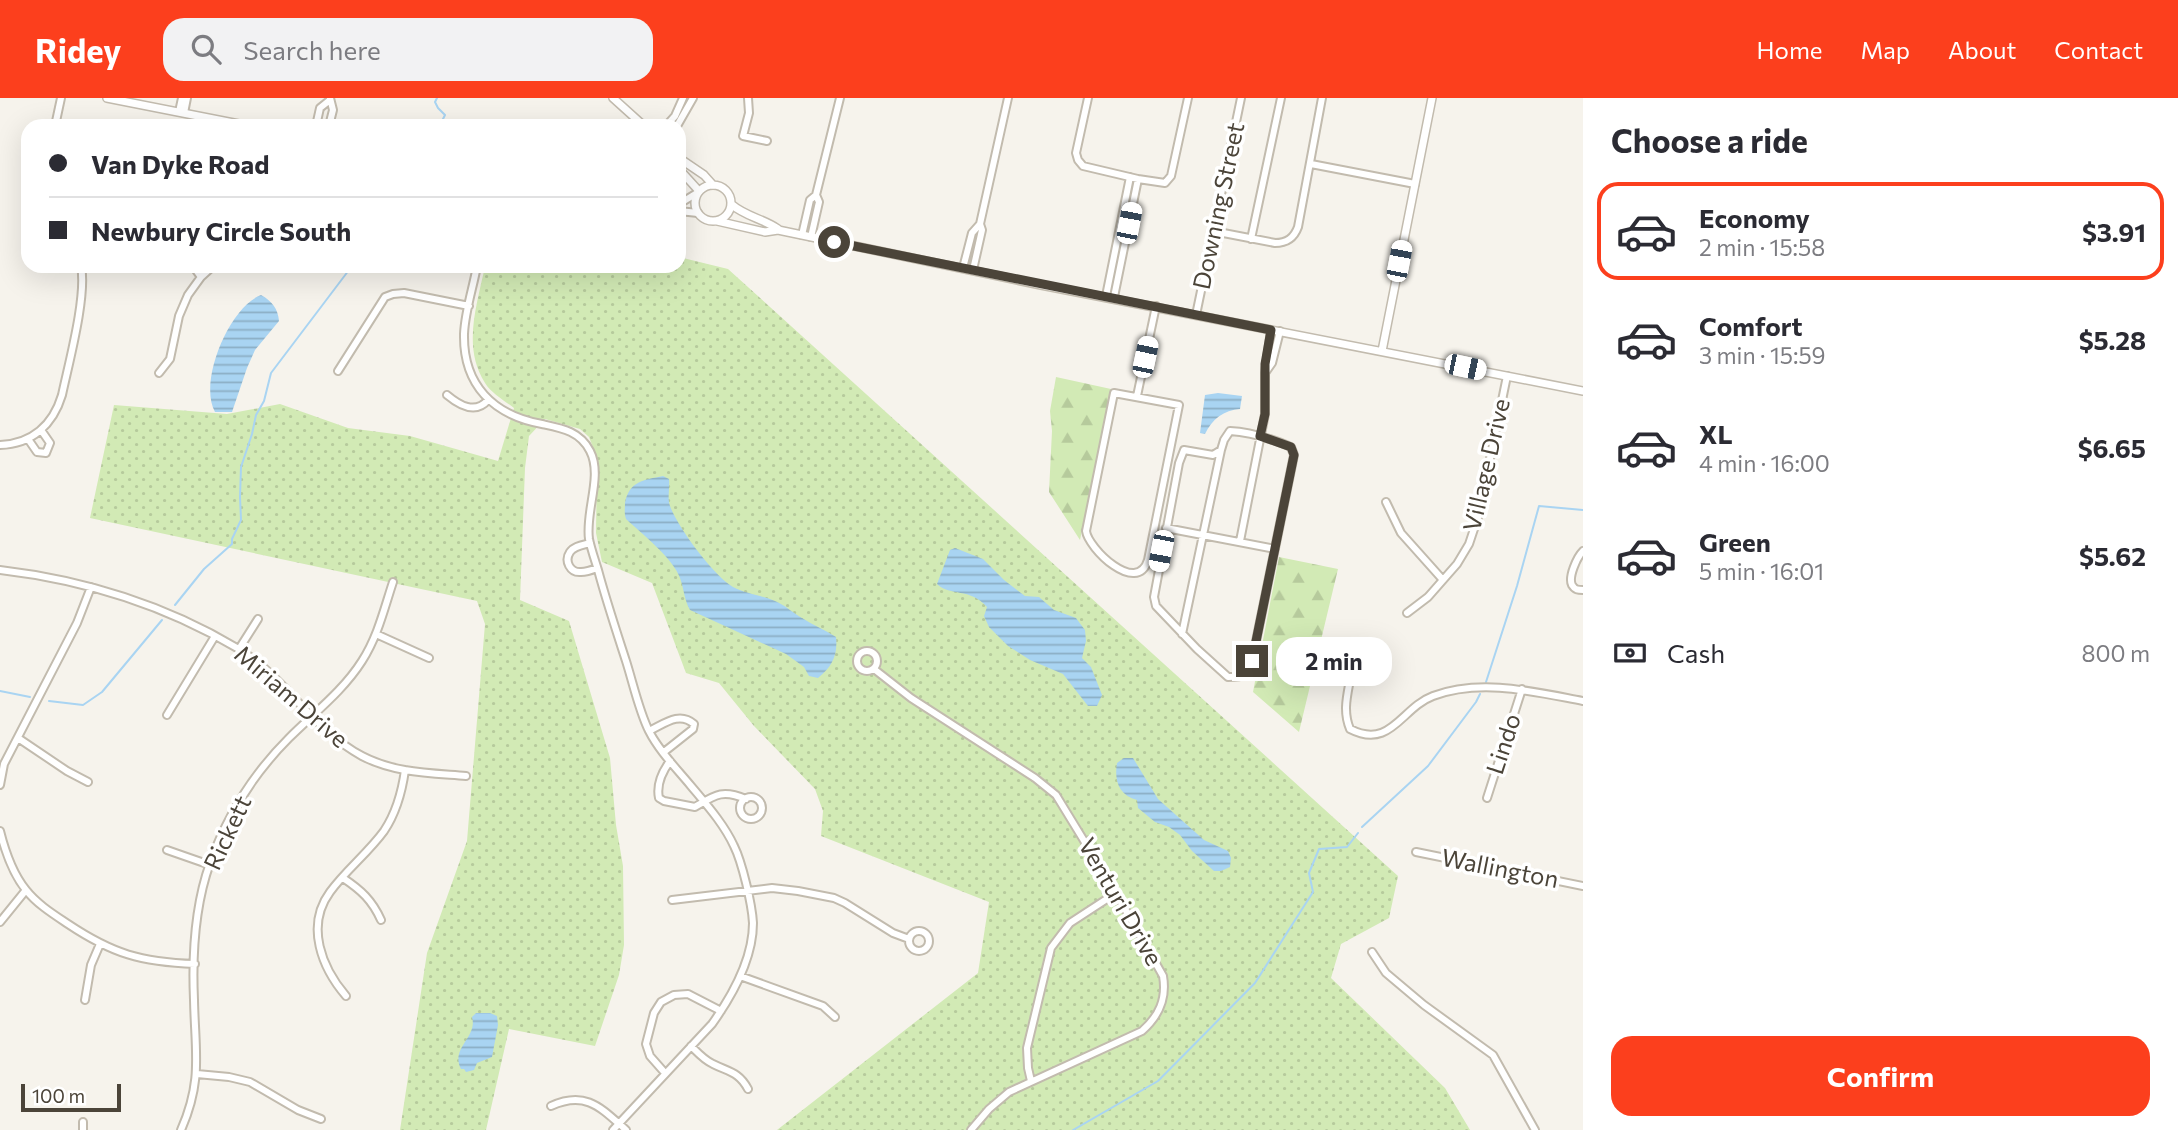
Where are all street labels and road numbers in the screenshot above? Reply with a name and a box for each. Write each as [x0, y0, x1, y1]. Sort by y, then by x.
street label: Downing Street [1186, 119, 1249, 292]
street label: Village Drive [1456, 395, 1515, 534]
street label: Miriam Drive [229, 639, 355, 753]
street label: Lindo [1479, 710, 1526, 777]
street label: Rickett [197, 790, 256, 874]
street label: Venturi Drive [1073, 832, 1170, 970]
street label: Wallington [1439, 842, 1561, 893]

